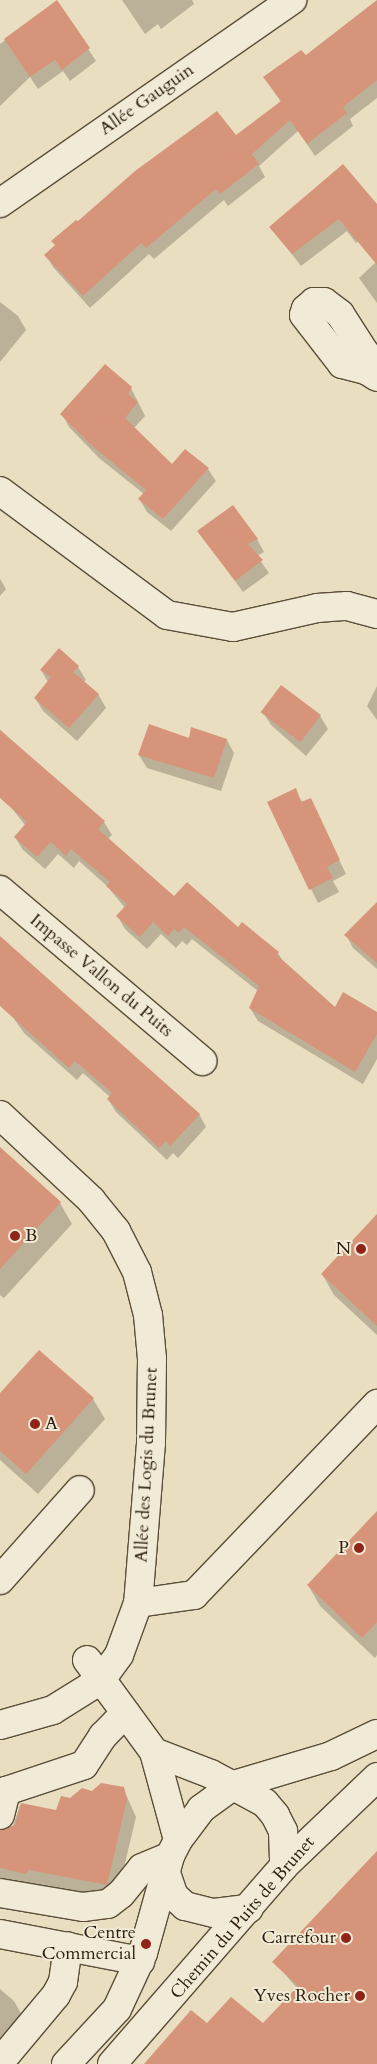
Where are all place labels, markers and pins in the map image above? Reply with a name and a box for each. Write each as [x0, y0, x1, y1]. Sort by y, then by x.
place label: B [25, 1225, 37, 1247]
marker: B [9, 1230, 21, 1242]
place label: N [336, 1238, 351, 1260]
marker: N [355, 1243, 367, 1255]
place label: A [45, 1413, 58, 1435]
marker: A [29, 1418, 41, 1430]
place label: P [338, 1537, 349, 1559]
marker: P [353, 1542, 365, 1554]
place label: Centre Commercial [42, 1923, 136, 1966]
place label: Carrefour [261, 1927, 336, 1949]
marker: Carrefour [340, 1932, 352, 1944]
marker: Centre Commercial [140, 1938, 152, 1950]
place label: Yves Rocher [253, 1985, 350, 2007]
marker: Yves Rocher [354, 1990, 366, 2002]

